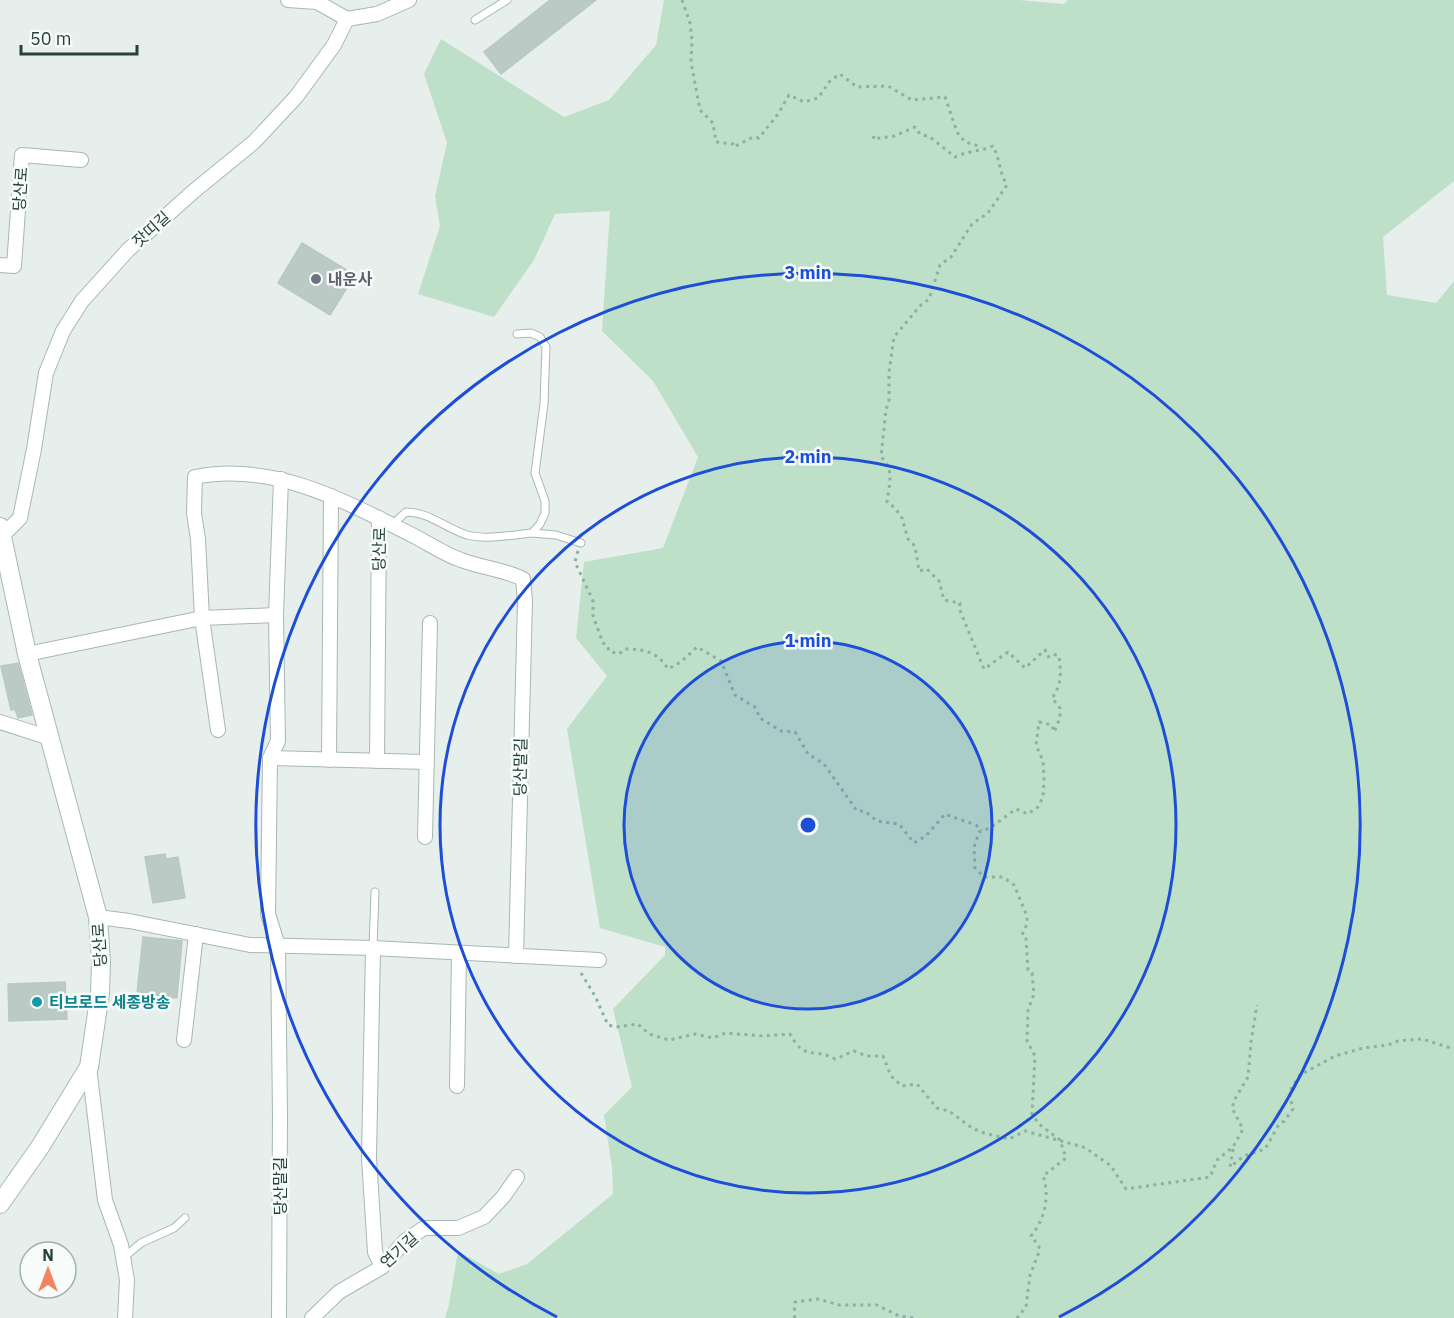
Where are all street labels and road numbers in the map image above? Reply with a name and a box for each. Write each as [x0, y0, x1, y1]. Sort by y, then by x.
street label: 당산로 [8, 166, 32, 212]
street label: 잣띠길 [128, 207, 174, 251]
street label: 당산로 [369, 526, 389, 571]
street label: 당산말길 [509, 737, 531, 797]
street label: 당산로 [88, 922, 110, 968]
street label: 당산말길 [270, 1157, 290, 1215]
street label: 연기길 [376, 1228, 422, 1272]

